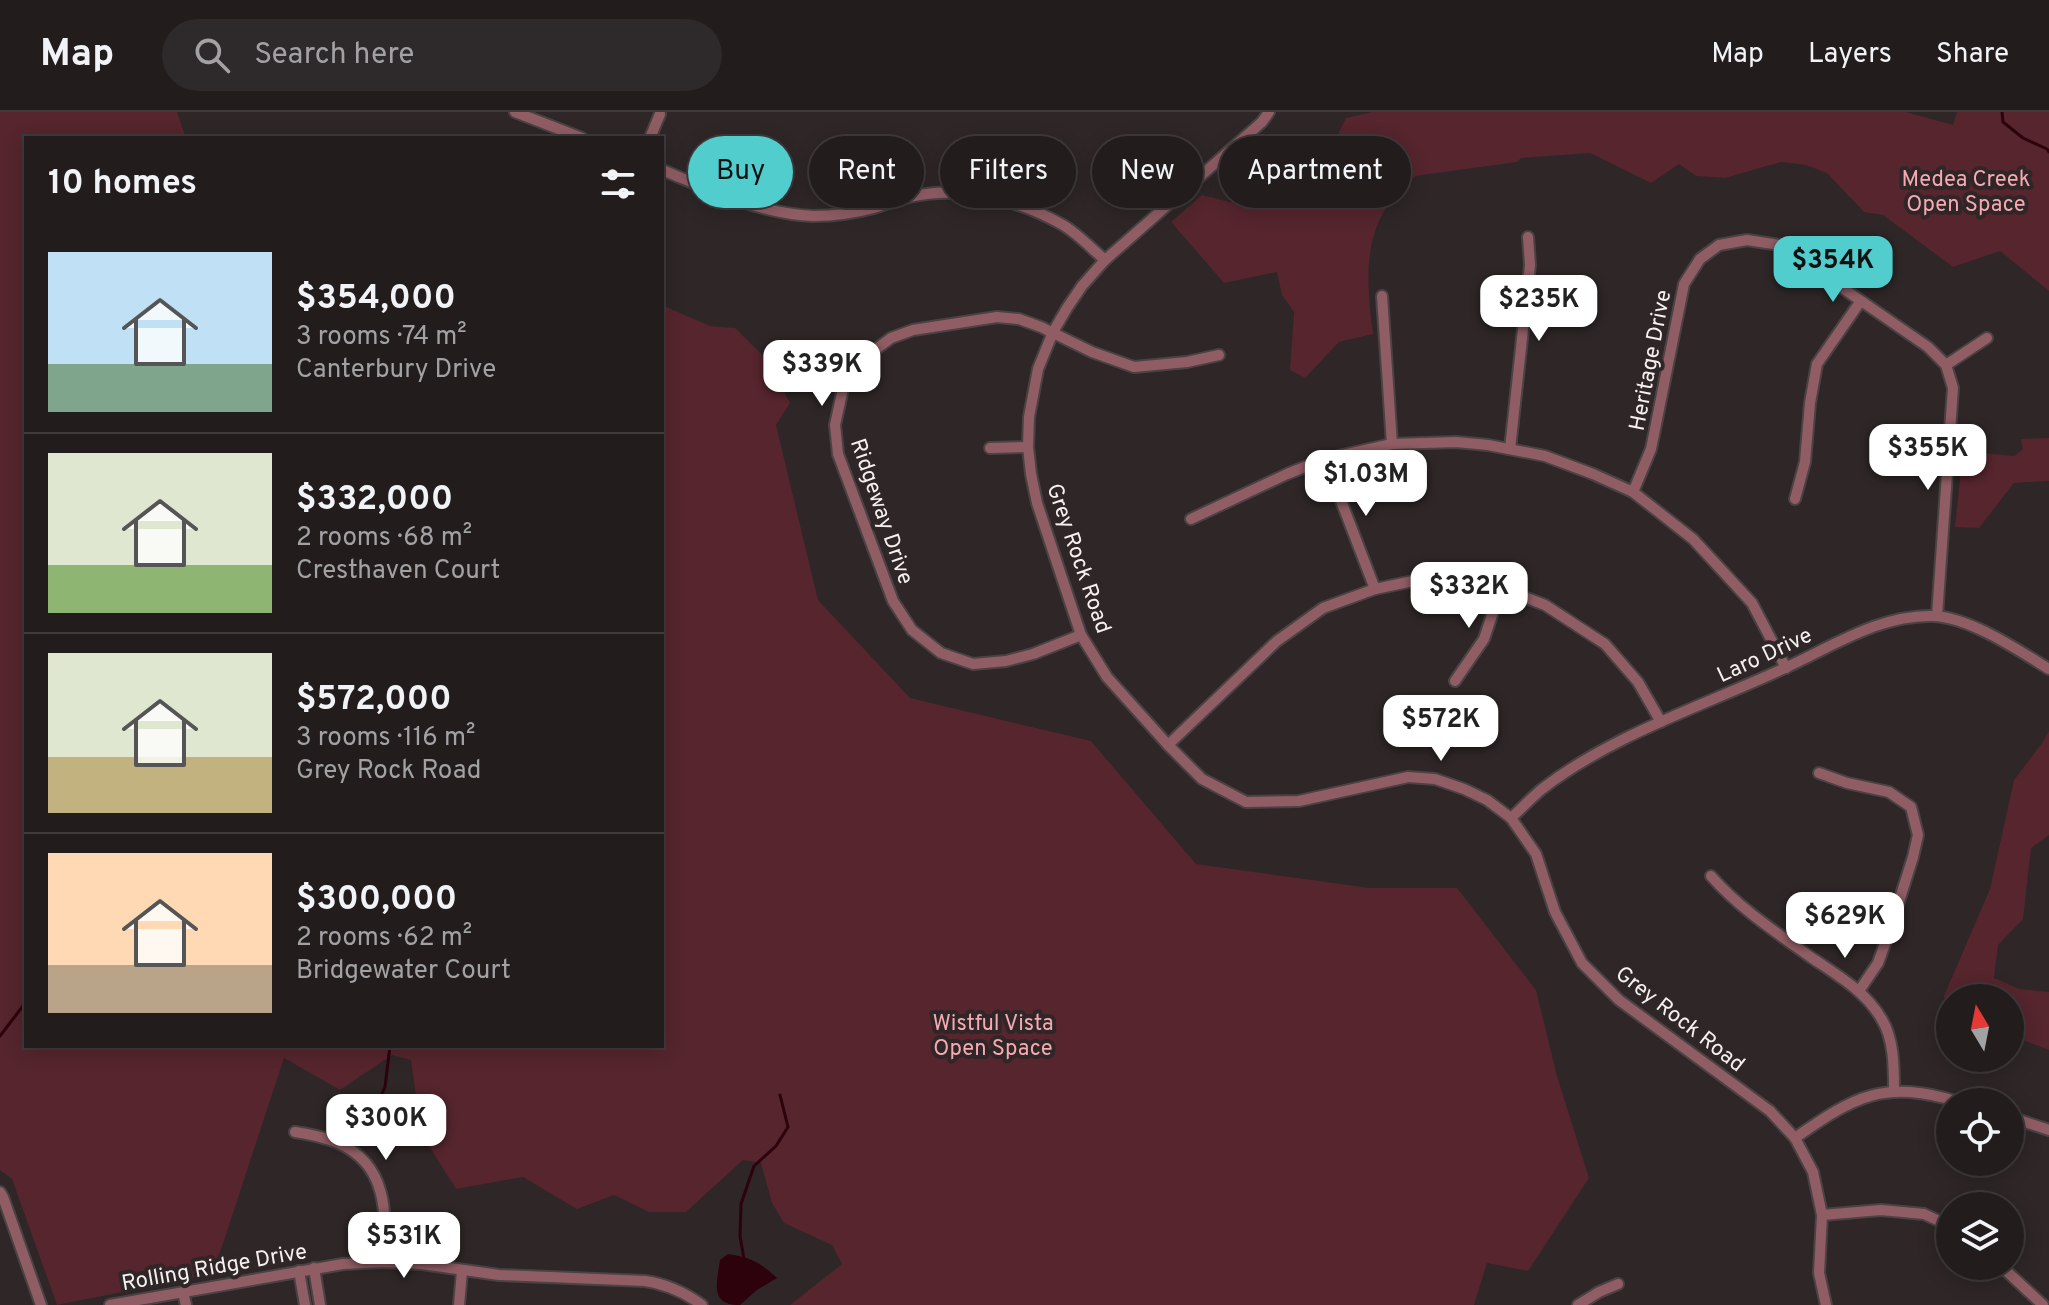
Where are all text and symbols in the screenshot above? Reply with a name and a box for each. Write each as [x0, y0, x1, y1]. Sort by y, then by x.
search box [162, 19, 722, 91]
text: Map [40, 31, 114, 80]
icon: search [190, 33, 234, 77]
text: Search here [254, 37, 414, 74]
text: Map [1711, 37, 1764, 73]
text: Layers [1808, 37, 1892, 73]
text: Share [1936, 37, 2009, 73]
chip: Buy [688, 136, 793, 208]
chip: Rent [809, 136, 924, 208]
chip: Filters [940, 136, 1076, 208]
chip: New [1092, 136, 1203, 208]
chip: Apartment [1219, 136, 1411, 208]
icon: filters [596, 162, 640, 206]
text: 10 homes [48, 163, 197, 206]
park label: Medea Creek Open Space [1902, 167, 2030, 219]
pin: $354K [1777, 236, 1889, 304]
text: $354K [1792, 245, 1874, 278]
pin: $235K [1483, 275, 1595, 343]
text: $354,000 [296, 278, 456, 321]
icon: home [112, 284, 208, 380]
text: $235K [1498, 284, 1580, 317]
street label: Heritage Drive [1625, 288, 1678, 433]
text: 3 rooms · 74 m² [296, 321, 467, 354]
pin: $339K [766, 340, 878, 408]
text: $339K [781, 349, 863, 382]
text: Canterbury Drive [296, 354, 496, 387]
pin: $355K [1872, 424, 1984, 492]
text: $355K [1887, 433, 1969, 466]
street label: Ridgeway Drive [843, 435, 918, 588]
pin: $1.03M [1301, 450, 1431, 518]
text: $1.03M [1323, 459, 1409, 492]
text: $332,000 [296, 479, 453, 522]
street label: Grey Rock Road [1039, 480, 1116, 637]
icon: home [112, 485, 208, 581]
text: 2 rooms · 68 m² [296, 522, 472, 555]
text: Cresthaven Court [296, 555, 500, 588]
pin: $332K [1413, 562, 1525, 630]
text: $332K [1429, 571, 1509, 604]
street label: Laro Drive [1713, 623, 1817, 690]
text: $572,000 [296, 679, 452, 722]
icon: home [112, 685, 208, 781]
pin: $572K [1385, 695, 1497, 763]
text: $572K [1401, 704, 1481, 737]
text: 3 rooms · 116 m² [296, 722, 475, 755]
text: Grey Rock Road [296, 755, 481, 788]
text: $300,000 [296, 879, 457, 922]
icon: home [112, 885, 208, 981]
pin: $629K [1789, 892, 1901, 960]
text: $629K [1804, 901, 1886, 934]
text: 2 rooms · 62 m² [296, 922, 472, 955]
text: Bridgewater Court [296, 955, 511, 988]
street label: Grey Rock Road [1609, 961, 1750, 1079]
north arrow [1936, 984, 2024, 1072]
map controls [1936, 984, 2024, 1280]
park label: Wistful Vista Open Space [932, 1011, 1054, 1063]
button: locate [1936, 1088, 2024, 1176]
pin: $300K [330, 1094, 442, 1162]
text: $300K [344, 1103, 428, 1136]
button: layers [1936, 1192, 2024, 1280]
pin: $531K [348, 1212, 460, 1280]
text: $531K [366, 1221, 442, 1254]
street label: Rolling Ridge Drive [120, 1239, 309, 1298]

